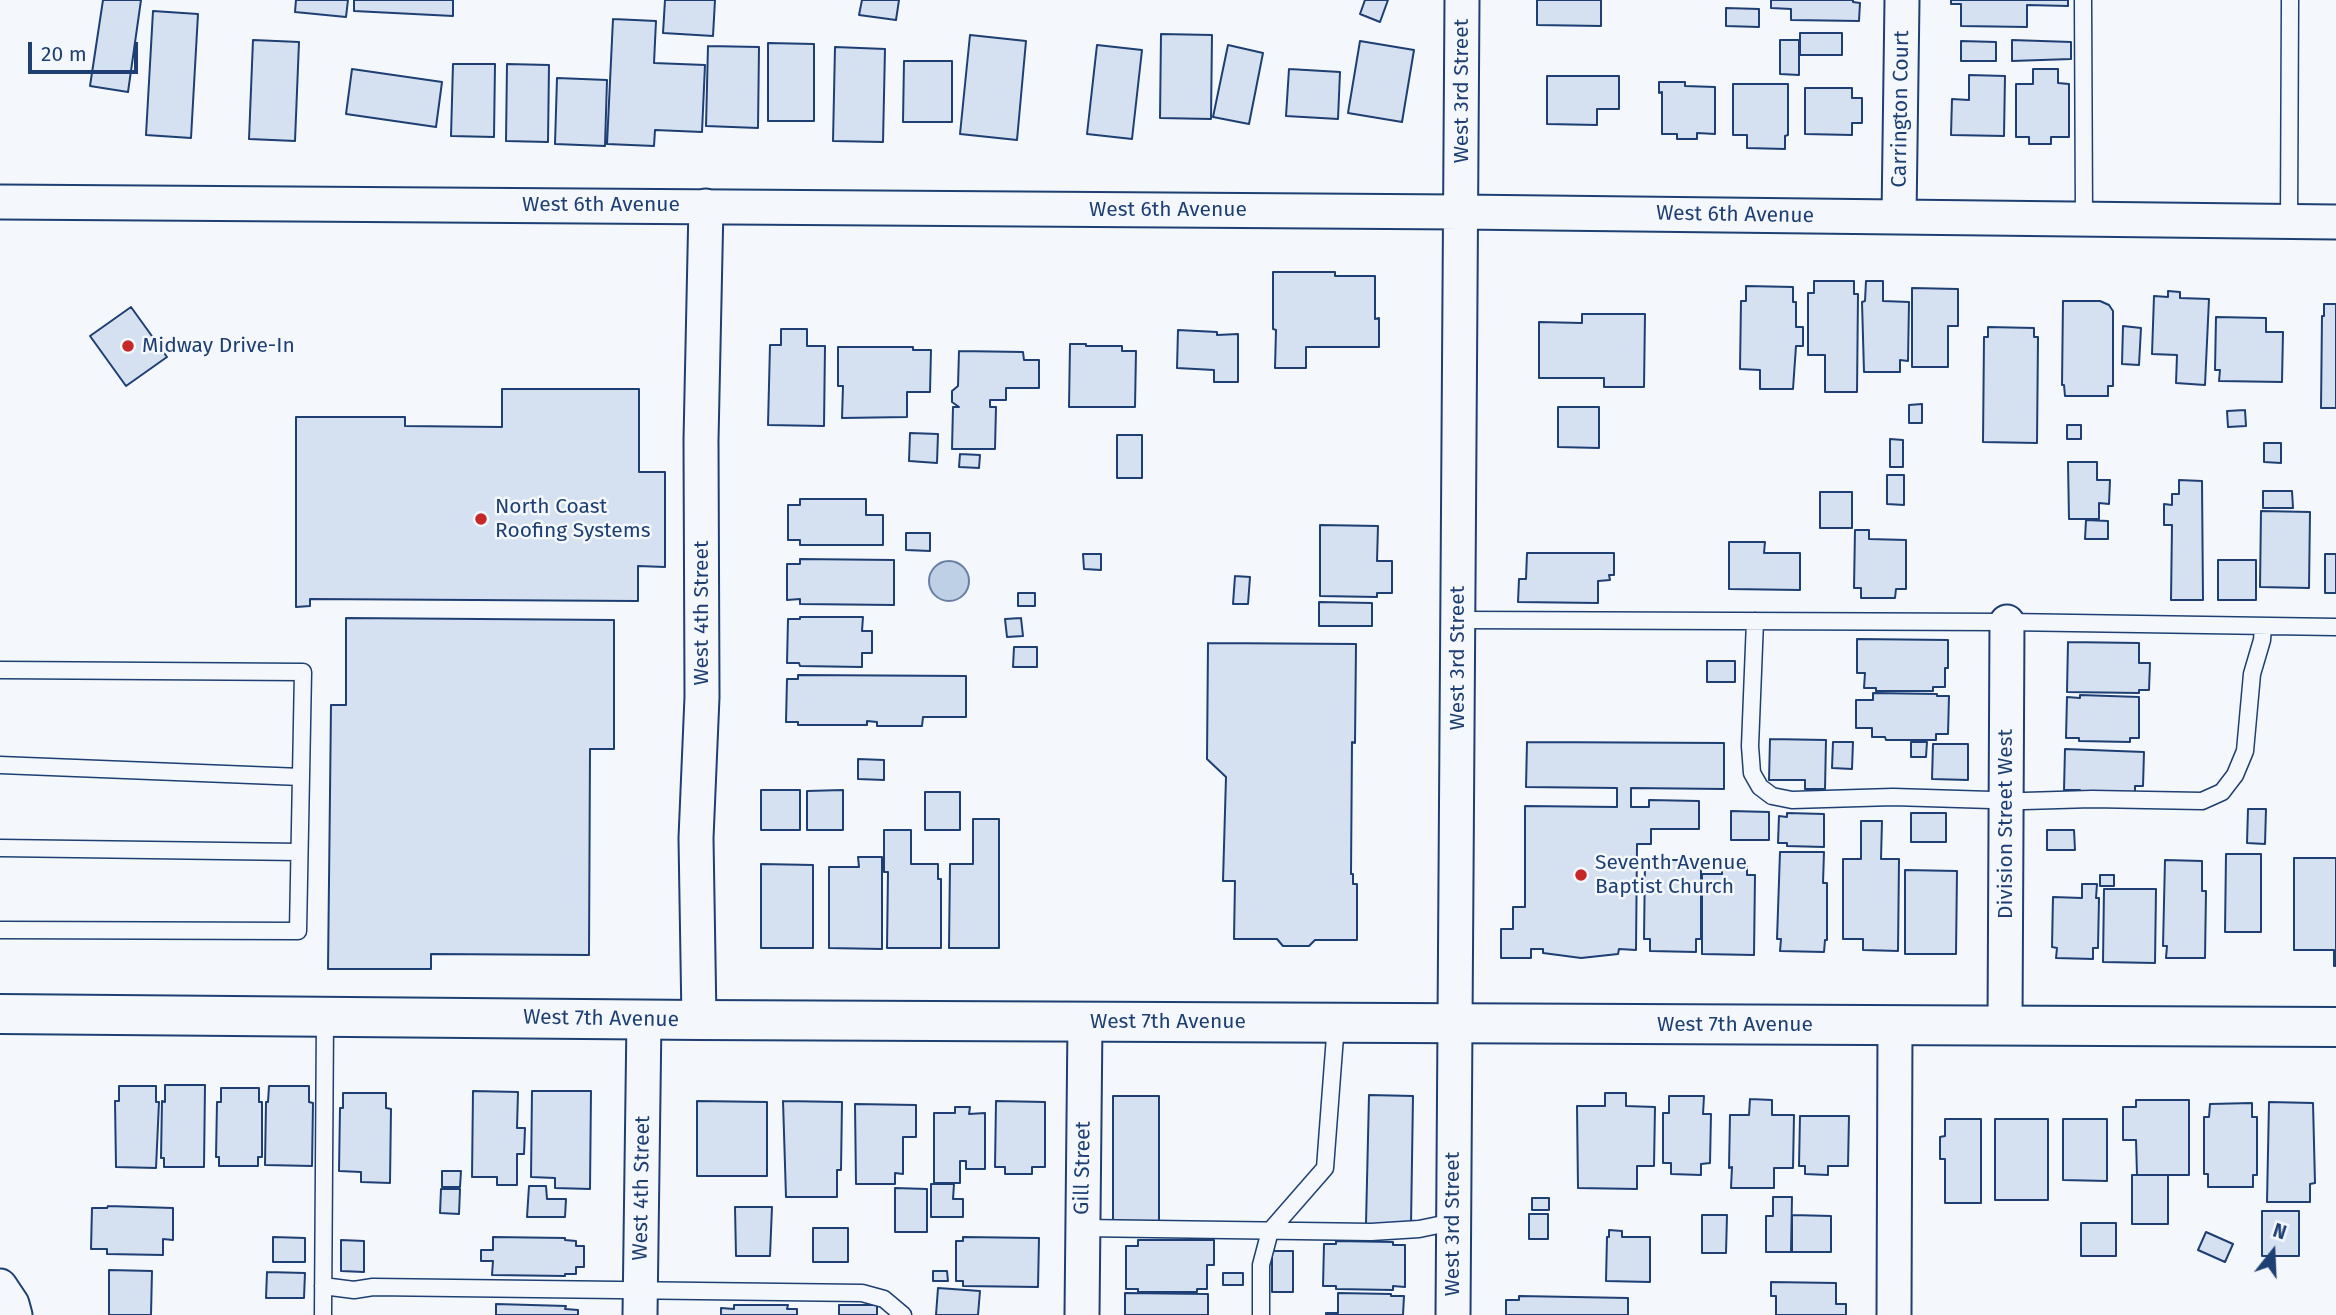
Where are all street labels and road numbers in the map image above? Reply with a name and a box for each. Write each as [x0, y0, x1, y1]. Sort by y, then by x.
street label: West 3rd Street [1449, 19, 1475, 163]
street label: Carrington Court [1887, 30, 1915, 188]
street label: West 6th Avenue [522, 192, 680, 218]
street label: West 6th Avenue [1089, 197, 1247, 223]
street label: West 6th Avenue [1656, 201, 1814, 229]
street label: West 4th Street [689, 540, 715, 686]
street label: West 3rd Street [1445, 586, 1471, 730]
street label: Division Street West [1993, 729, 2019, 919]
street label: West 7th Avenue [523, 1005, 679, 1033]
street label: West 7th Avenue [1090, 1009, 1246, 1035]
street label: West 7th Avenue [1657, 1012, 1813, 1038]
street label: West 4th Street [628, 1115, 656, 1261]
street label: Gill Street [1070, 1121, 1096, 1215]
street label: West 3rd Street [1440, 1152, 1466, 1296]

